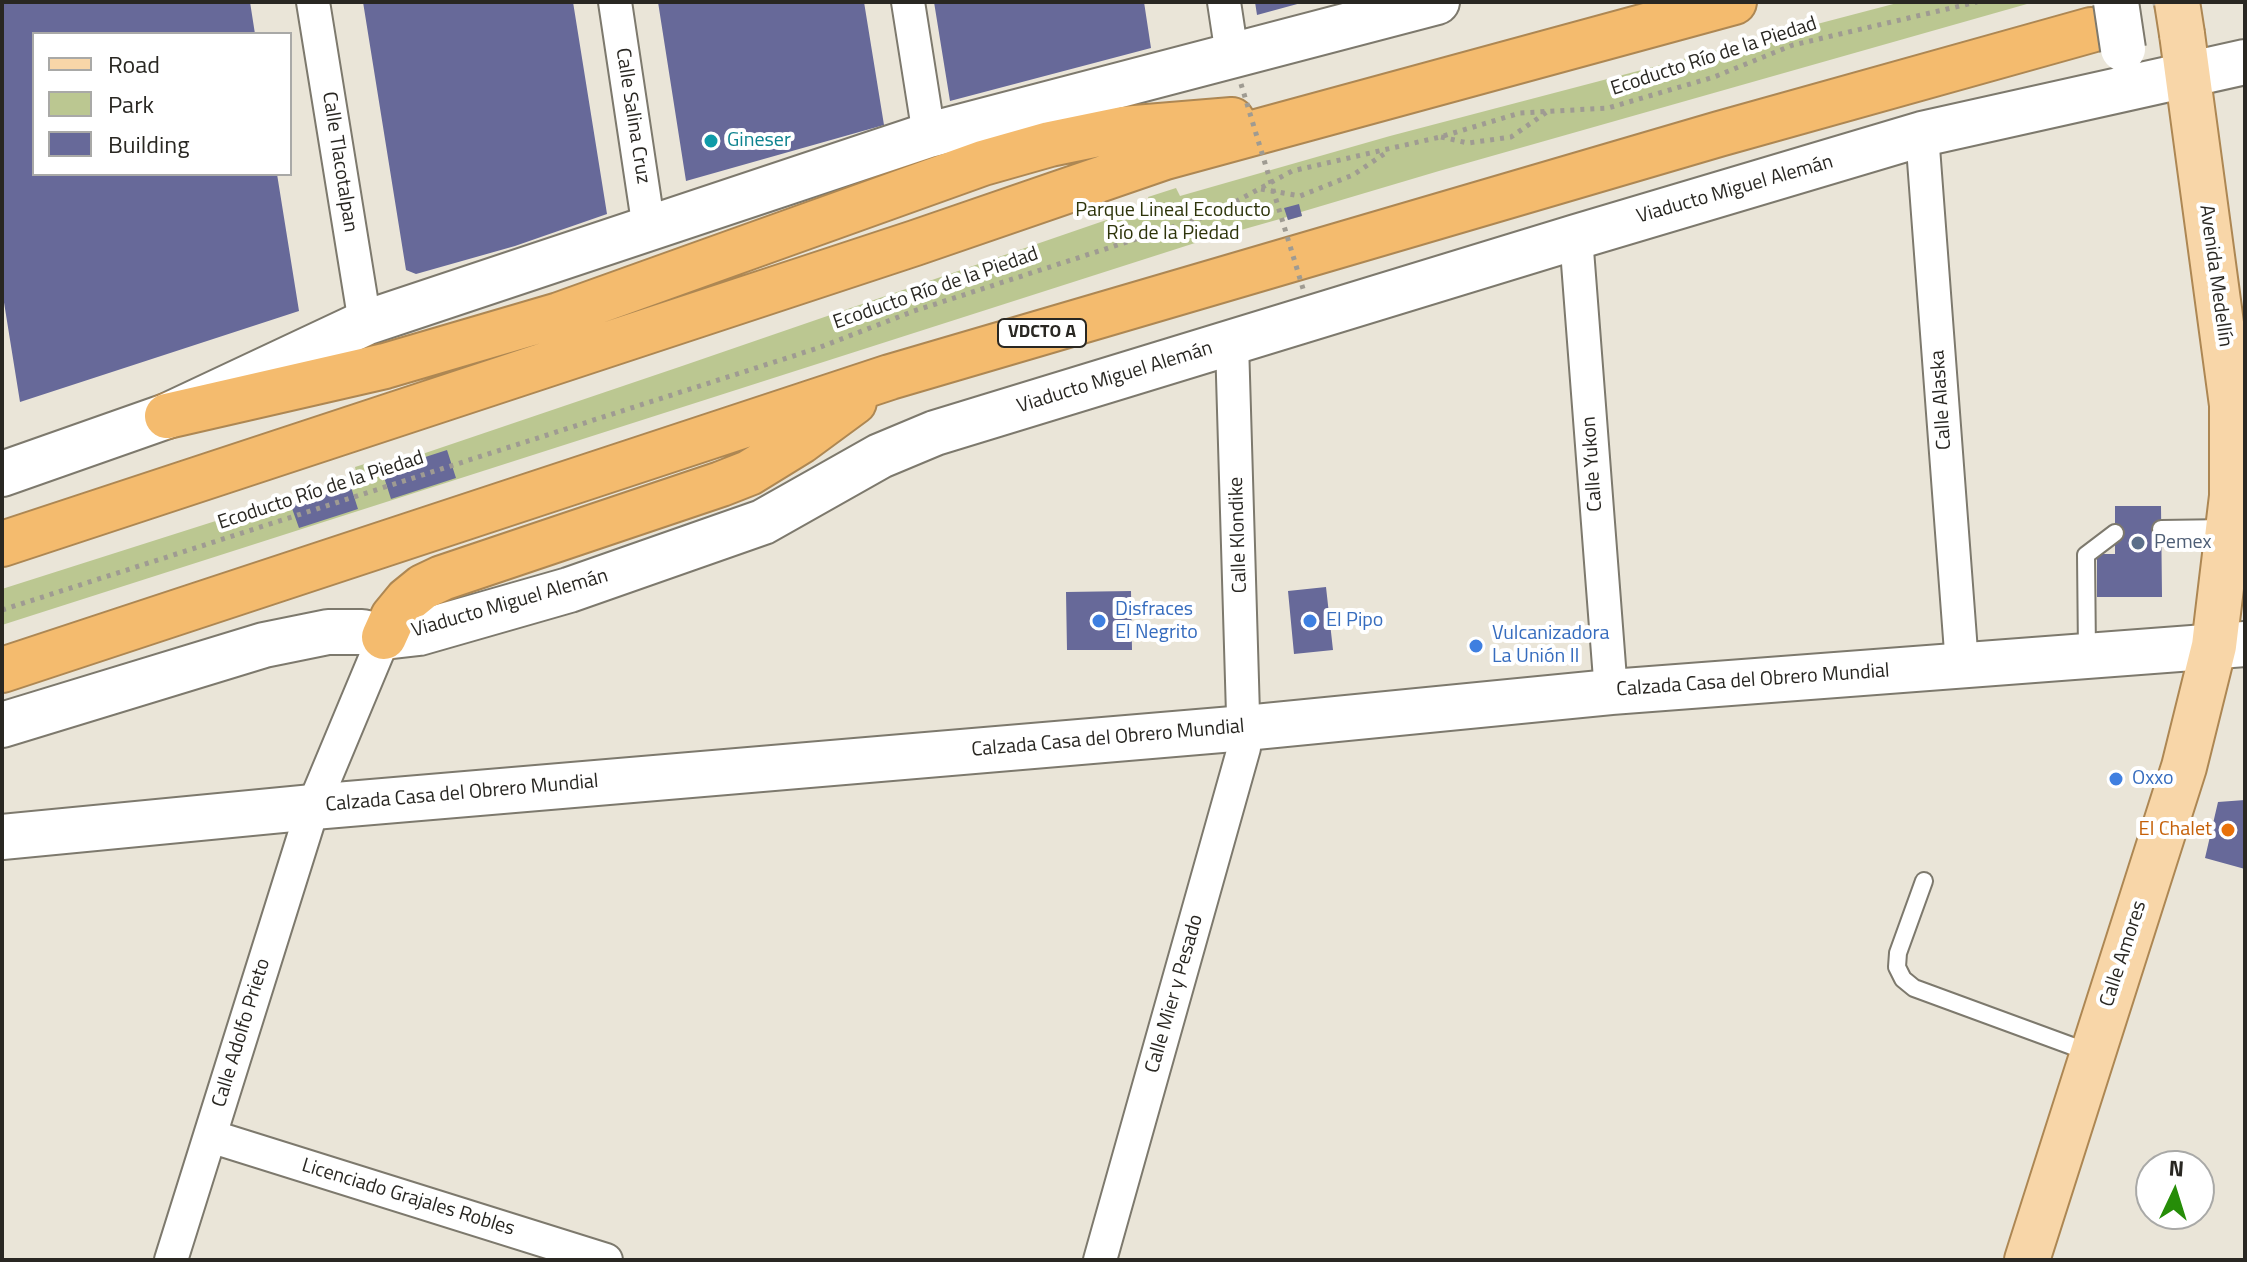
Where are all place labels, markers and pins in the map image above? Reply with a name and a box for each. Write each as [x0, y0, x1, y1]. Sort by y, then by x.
place label: Gineser [727, 129, 791, 153]
marker: Gineser [702, 132, 720, 150]
place label: Pemex [2154, 531, 2212, 555]
marker: Pemex [2129, 534, 2147, 552]
place label: Disfraces El Negrito [1115, 598, 1198, 645]
place label: El Pipo [1326, 609, 1383, 633]
marker: Disfraces El Negrito [1090, 612, 1108, 630]
marker: El Pipo [1301, 612, 1319, 630]
place label: Vulcanizadora La Unión II [1492, 622, 1609, 669]
marker: Vulcanizadora La Unión II [1467, 637, 1485, 655]
place label: Oxxo [2132, 767, 2174, 791]
marker: Oxxo [2107, 770, 2125, 788]
place label: El Chalet [2139, 818, 2212, 842]
marker: El Chalet [2219, 821, 2237, 839]

